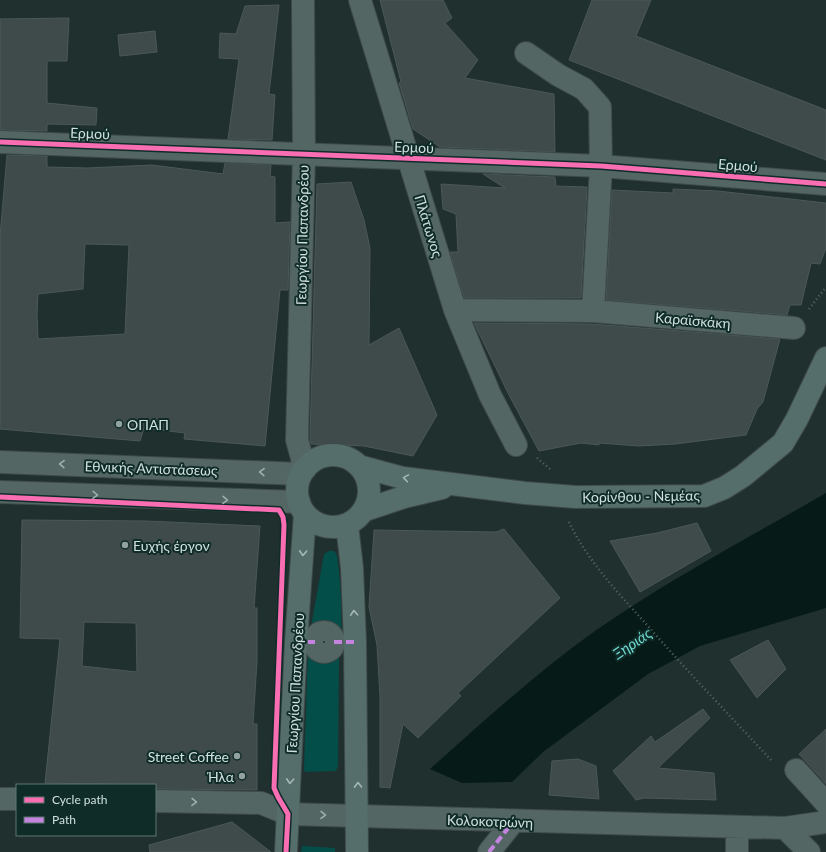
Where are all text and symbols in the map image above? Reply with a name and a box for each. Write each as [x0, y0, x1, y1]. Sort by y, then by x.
street label: Ερμού [70, 124, 110, 142]
street label: Ερμού [394, 138, 434, 156]
street label: Ερμού [717, 155, 759, 175]
street label: Γεωργίου Παπανδρέου [292, 165, 312, 305]
street label: Πλάτωνος [411, 193, 447, 260]
street label: Καραϊσκάκη [655, 308, 731, 332]
place label: ΟΠΑΠ [127, 416, 169, 433]
marker: ΟΠΑΠ [114, 419, 124, 429]
street label: Εθνικής Αντιστάσεως [84, 457, 218, 479]
one-way arrow [59, 460, 65, 469]
one-way arrow [259, 468, 265, 477]
one-way arrow [403, 474, 409, 483]
street label: Κορίνθου - Νεμέας [582, 486, 701, 506]
one-way arrow [92, 491, 98, 500]
one-way arrow [222, 496, 228, 504]
place label: Ευχής έργον [133, 537, 210, 554]
marker: Ευχής έργον [120, 540, 130, 550]
one-way arrow [299, 550, 307, 556]
one-way arrow [350, 610, 358, 616]
street label: Γεωργίου Παπανδρέου [283, 612, 307, 754]
water label: Ξηριάς [609, 623, 655, 662]
place label: Street Coffee [148, 748, 229, 765]
marker: Street Coffee [232, 751, 242, 761]
place label: Ήλα [207, 768, 235, 785]
marker: Ήλα [237, 771, 247, 781]
one-way arrow [285, 778, 294, 784]
one-way arrow [354, 782, 362, 788]
legend [16, 784, 156, 836]
text: Cycle path [52, 792, 107, 807]
one-way arrow [191, 798, 197, 806]
one-way arrow [320, 811, 326, 819]
street label: Κολοκοτρώνη [447, 811, 533, 831]
text: Path [52, 812, 76, 827]

